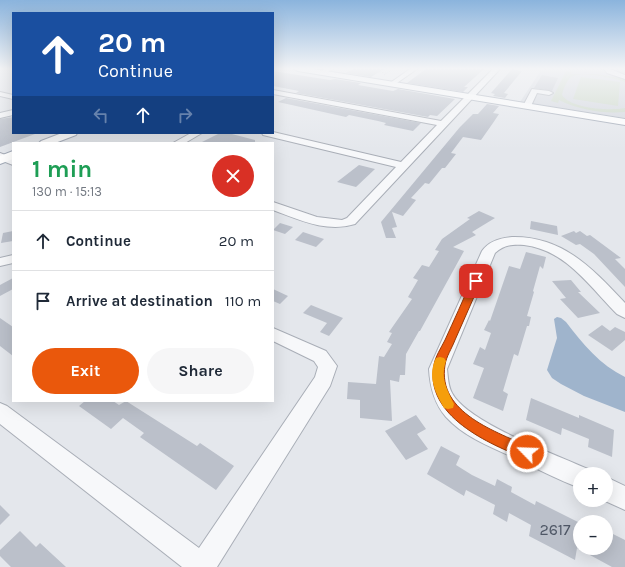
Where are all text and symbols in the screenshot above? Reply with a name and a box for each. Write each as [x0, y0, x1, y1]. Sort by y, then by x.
text: 20 m [98, 26, 166, 59]
icon: ahead [32, 28, 84, 80]
text: Continue [98, 60, 173, 82]
icon: left [90, 104, 112, 126]
icon: ahead [132, 104, 154, 126]
icon: right [174, 104, 196, 126]
text: 1 min [32, 155, 92, 183]
button: close [212, 155, 254, 197]
text: 130 m · 15:13 [32, 184, 102, 199]
icon: ahead [32, 230, 54, 252]
text: Continue [66, 232, 131, 250]
text: 20 m [219, 232, 254, 250]
pin [459, 264, 493, 298]
icon: arrive [465, 270, 487, 292]
icon: arrive [32, 290, 54, 312]
text: Arrive at destination [66, 292, 213, 310]
text: 110 m [225, 292, 261, 310]
button: Exit [32, 348, 139, 394]
button: Share [147, 348, 254, 394]
position arrow [506, 431, 548, 473]
map controls [573, 467, 613, 555]
button: + [573, 467, 613, 507]
button: − [573, 515, 613, 555]
house number: 2617 [539, 520, 571, 539]

